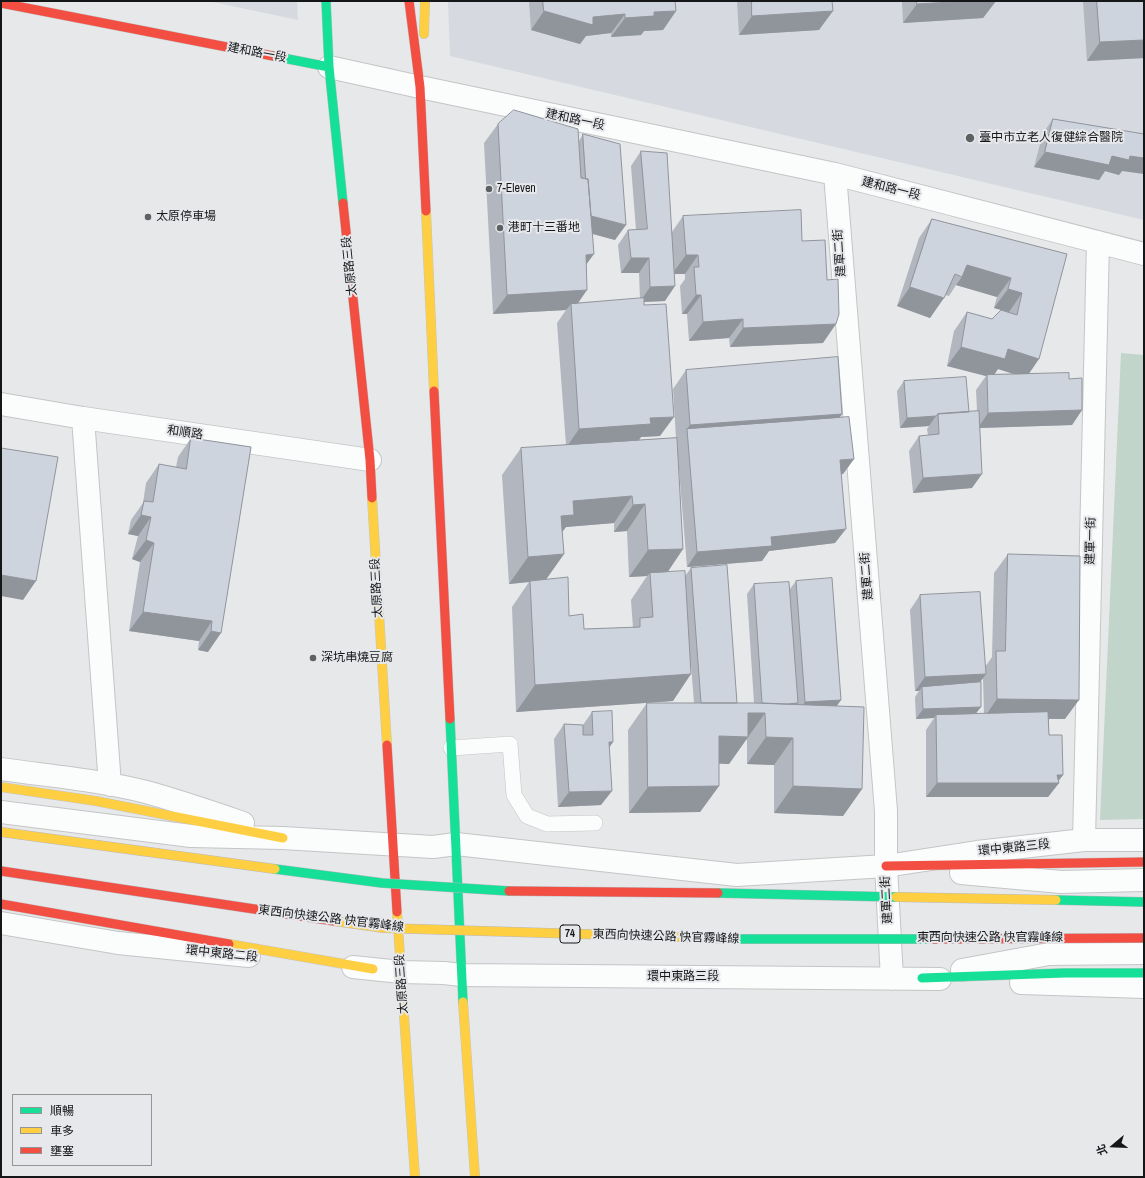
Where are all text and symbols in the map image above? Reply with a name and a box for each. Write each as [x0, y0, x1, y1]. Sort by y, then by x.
street label: 建和路一段 [226, 40, 288, 66]
street label: 建和路一段 [544, 107, 606, 133]
place label: 臺中市立老人復健綜合醫院 [979, 131, 1123, 145]
marker: 臺中市立老人復健綜合醫院 [964, 132, 976, 144]
street label: 建和路一段 [860, 175, 922, 203]
place label: 7-Eleven [497, 182, 536, 196]
marker: 7-Eleven [484, 184, 494, 194]
place label: 太原停車場 [156, 210, 216, 224]
marker: 太原停車場 [143, 212, 153, 222]
place label: 港町十三番地 [508, 221, 580, 235]
marker: 港町十三番地 [495, 223, 505, 233]
street label: 建軍二街 [831, 229, 849, 277]
street label: 太原路三段 [340, 235, 360, 297]
street label: 和順路 [166, 423, 204, 443]
street label: 建軍一街 [1083, 517, 1099, 565]
street label: 建軍二街 [858, 551, 876, 601]
street label: 太原路三段 [368, 558, 386, 618]
place label: 深坑串燒豆腐 [321, 651, 393, 665]
marker: 深坑串燒豆腐 [308, 653, 318, 663]
street label: 環中東路三段 [977, 837, 1051, 859]
street label: 建軍二街 [879, 876, 895, 924]
street label: 東西向快速公路 快官霧峰線 [257, 903, 405, 935]
road number: 74 [560, 925, 580, 943]
street label: 東西向快速公路 快官霧峰線 [592, 927, 740, 947]
street label: 東西向快速公路 快官霧峰線 [917, 931, 1063, 945]
street label: 環中東路二段 [185, 943, 259, 965]
street label: 太原路三段 [393, 954, 411, 1014]
street label: 環中東路三段 [647, 970, 719, 984]
legend [12, 1094, 152, 1166]
text: 順暢 [50, 1103, 74, 1119]
text: 車多 [50, 1123, 74, 1139]
north arrow [1093, 1126, 1133, 1166]
text: 北 [1093, 1142, 1110, 1157]
text: 壅塞 [50, 1143, 74, 1159]

